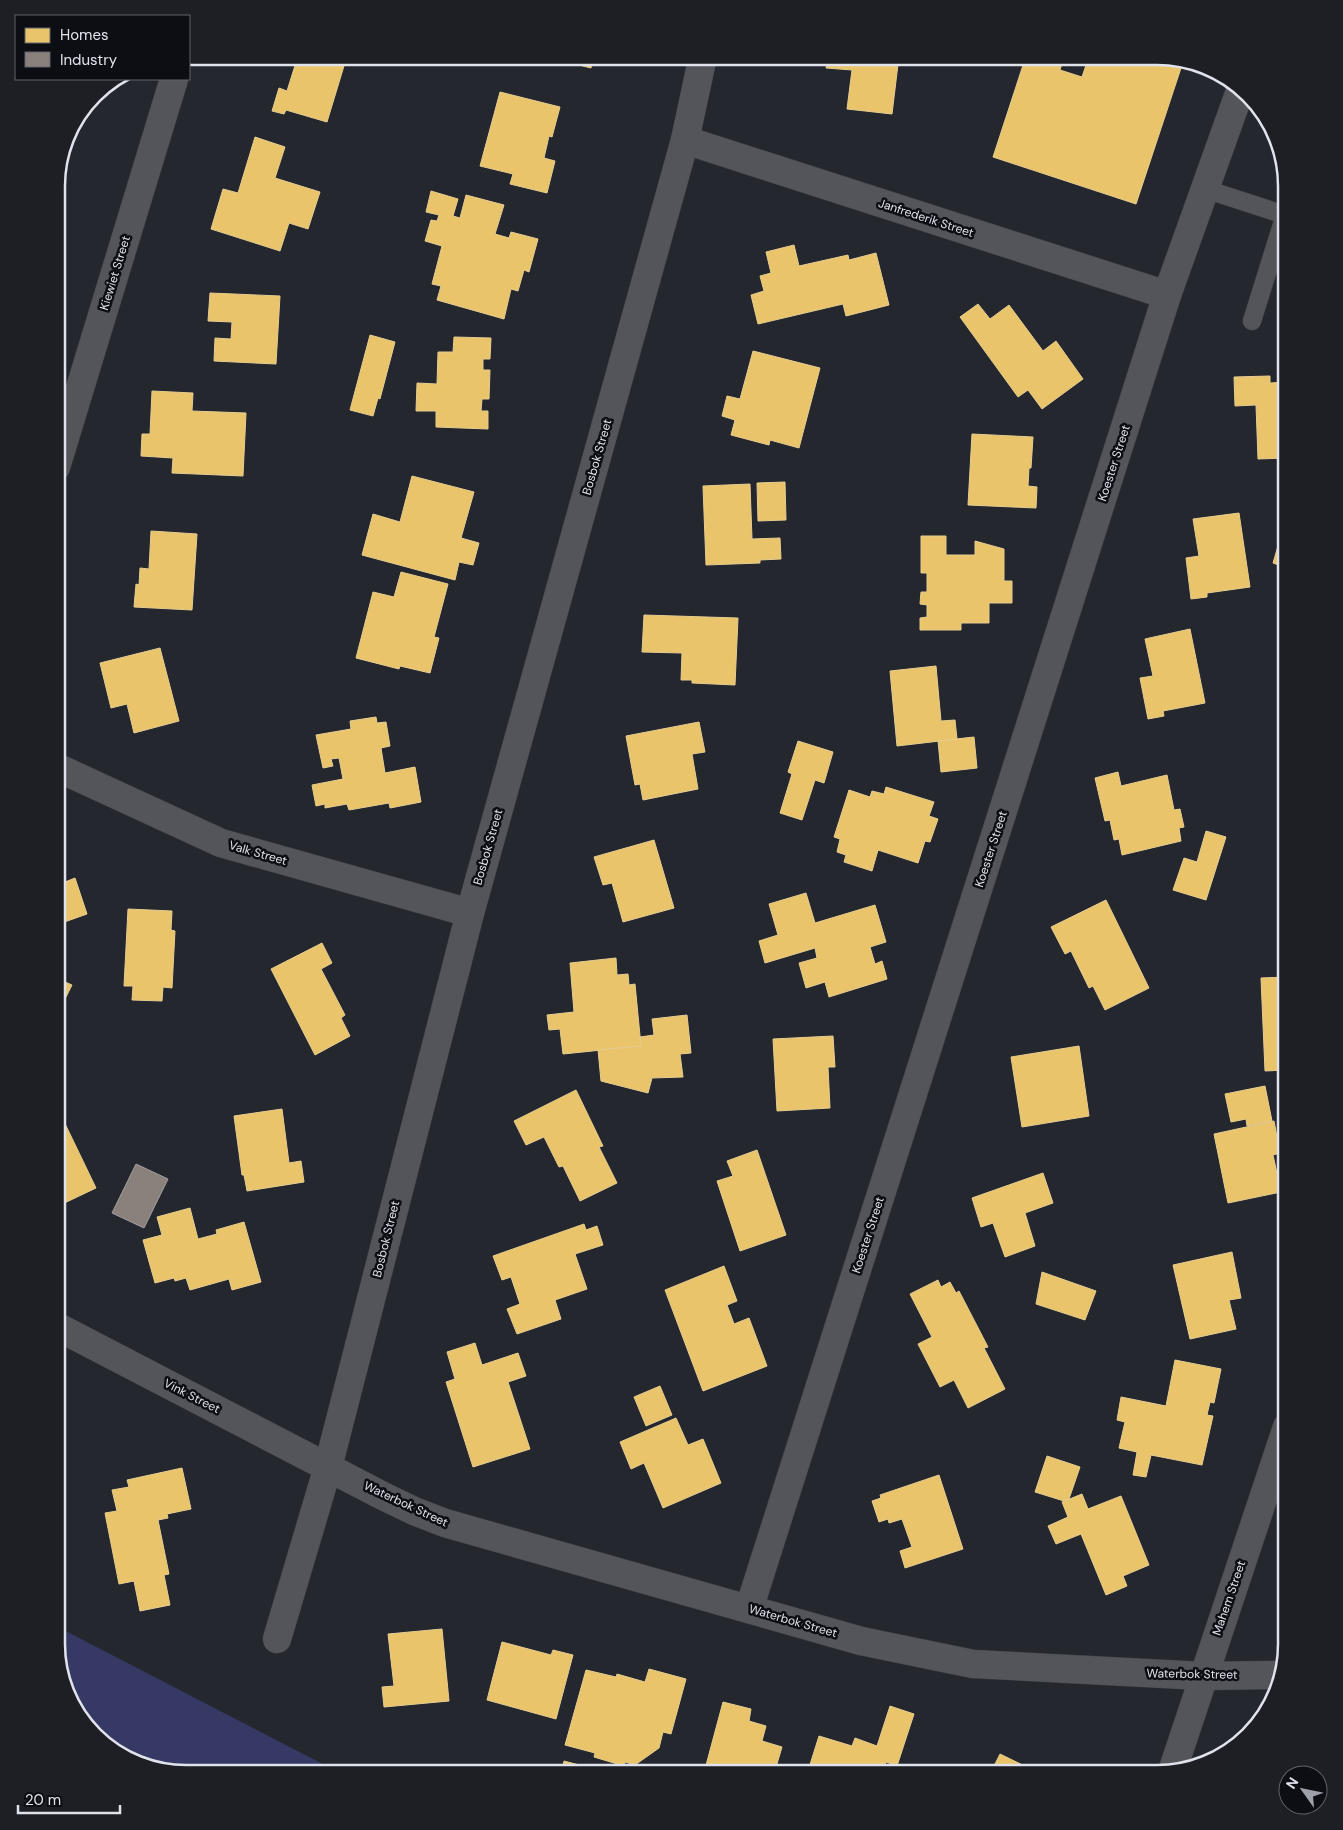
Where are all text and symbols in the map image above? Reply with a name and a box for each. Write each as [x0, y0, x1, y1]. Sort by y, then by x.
legend [15, 15, 190, 80]
text: Homes [60, 25, 109, 45]
text: Industry [60, 50, 118, 70]
street label: Janfrederik Street [876, 195, 976, 241]
street label: Kiewiet Street [96, 234, 134, 312]
street label: Bosbok Street [579, 417, 616, 497]
street label: Koester Street [1094, 423, 1134, 503]
street label: Bosbok Street [470, 807, 507, 887]
street label: Koester Street [971, 809, 1011, 889]
street label: Valk Street [227, 837, 289, 869]
street label: Koester Street [848, 1195, 888, 1275]
street label: Bosbok Street [369, 1199, 403, 1279]
street label: Vink Street [161, 1375, 223, 1417]
street label: Waterbok Street [361, 1478, 451, 1531]
street label: Mahem Street [1209, 1558, 1249, 1638]
street label: Waterbok Street [747, 1601, 839, 1641]
street label: Waterbok Street [1146, 1665, 1238, 1683]
north arrow [1278, 1765, 1328, 1815]
text: N [1282, 1774, 1302, 1792]
scale bar [18, 1782, 120, 1814]
text: 20 m [25, 1790, 61, 1810]

